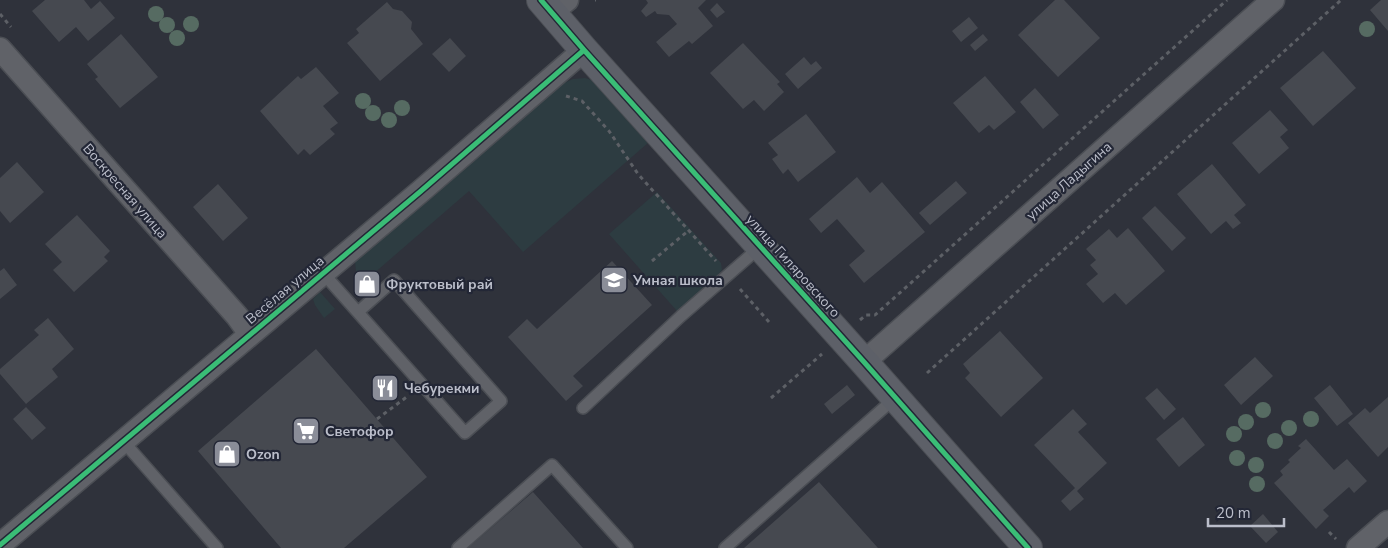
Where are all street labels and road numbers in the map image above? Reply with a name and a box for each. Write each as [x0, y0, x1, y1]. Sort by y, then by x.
street label: улица Ладыгина [1022, 137, 1116, 225]
street label: Воскресная улица [79, 140, 171, 242]
street label: улица Гиляровского [742, 210, 844, 322]
street label: Весёлая улица [242, 252, 328, 328]

